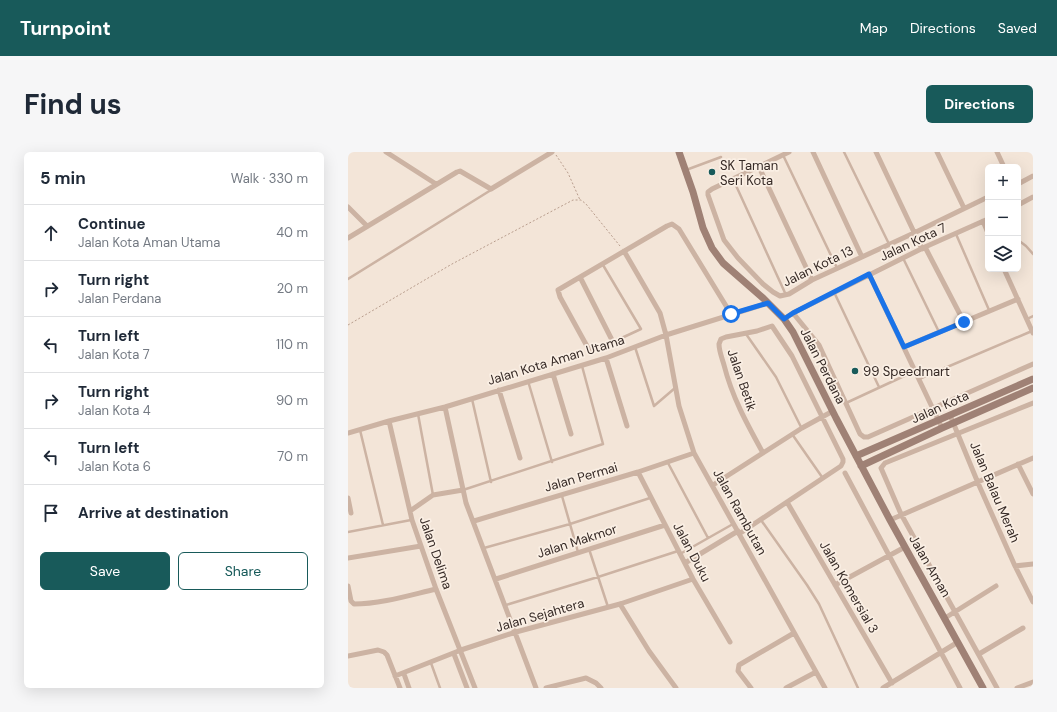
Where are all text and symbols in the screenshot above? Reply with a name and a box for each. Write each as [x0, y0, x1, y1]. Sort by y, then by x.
text: Turnpoint [20, 16, 111, 41]
text: Map [860, 19, 888, 37]
text: Directions [910, 19, 976, 37]
text: Saved [998, 19, 1037, 37]
button: Directions [926, 85, 1033, 123]
text: Find us [24, 86, 122, 123]
place label: SK Taman Seri Kota [720, 157, 778, 189]
map controls [985, 164, 1021, 272]
button: + [985, 164, 1021, 200]
text: 5 min [40, 167, 86, 189]
marker: SK Taman Seri Kota [707, 167, 717, 177]
text: Walk · 330 m [231, 170, 308, 187]
button: − [985, 200, 1021, 236]
text: Continue [78, 214, 146, 234]
street label: Jalan Kota 7 [877, 219, 949, 265]
icon: ahead [40, 222, 62, 244]
text: 40 m [276, 224, 308, 241]
text: Jalan Kota Aman Utama [78, 234, 220, 251]
button: layers [985, 236, 1021, 272]
street label: Jalan Kota 13 [780, 242, 856, 290]
text: Turn right [78, 270, 149, 290]
icon: right [40, 278, 62, 300]
text: 20 m [277, 280, 308, 297]
text: Jalan Perdana [78, 290, 161, 307]
route start [722, 305, 740, 323]
route end [955, 313, 973, 331]
street label: Jalan Perdana [797, 325, 849, 407]
text: Turn left [78, 326, 139, 346]
street label: Jalan Kota Aman Utama [485, 331, 627, 389]
icon: left [40, 334, 62, 356]
text: 110 m [276, 336, 308, 353]
text: Jalan Kota 7 [78, 346, 150, 363]
street label: Jalan Betik [724, 347, 761, 414]
place label: 99 Speedmart [863, 363, 950, 380]
marker: 99 Speedmart [850, 366, 860, 376]
text: Turn right [78, 382, 149, 402]
street label: Jalan Kota [909, 387, 971, 427]
icon: right [40, 390, 62, 412]
text: 90 m [276, 392, 308, 409]
text: Jalan Kota 4 [78, 402, 151, 419]
text: Turn left [78, 438, 139, 458]
street label: Jalan Balau Merah [966, 439, 1024, 545]
icon: left [40, 446, 62, 468]
text: 70 m [277, 448, 308, 465]
text: Jalan Kota 6 [78, 458, 151, 475]
street label: Jalan Permai [542, 458, 620, 496]
street label: Jalan Rambutan [709, 466, 771, 558]
icon: arrive [40, 502, 62, 524]
text: Arrive at destination [78, 503, 229, 523]
street label: Jalan Delima [416, 515, 456, 591]
street label: Jalan Duku [669, 519, 715, 585]
street label: Jalan Makmor [535, 520, 619, 562]
street label: Jalan Aman [905, 532, 955, 600]
street label: Jalan Komersial 3 [816, 538, 882, 636]
button: Save [40, 552, 170, 590]
button: Share [178, 552, 308, 590]
street label: Jalan Sejahtera [494, 594, 586, 636]

